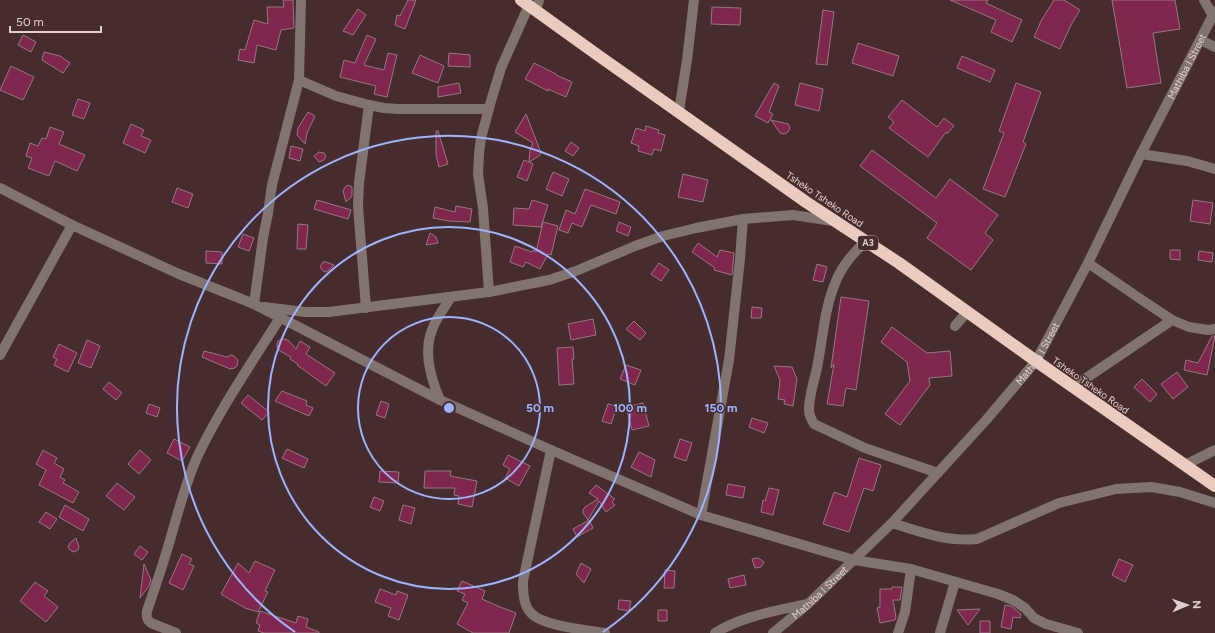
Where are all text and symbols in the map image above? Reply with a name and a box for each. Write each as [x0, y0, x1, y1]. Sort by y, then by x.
scale bar [10, 8, 101, 34]
text: 50 m [16, 15, 44, 29]
street label: Mathiba I Street [1165, 31, 1209, 101]
street label: Tsheko Tsheko Road [784, 169, 866, 230]
road number: A3 [858, 236, 878, 250]
street label: Mathiba I Street [1013, 320, 1062, 388]
street label: Tsheko Tsheko Road [1050, 354, 1132, 417]
centre of rings [442, 401, 456, 415]
text: 50 m [526, 401, 554, 415]
text: 100 m [613, 401, 647, 415]
text: 150 m [704, 401, 738, 415]
street label: Mathiba I Street [789, 563, 851, 622]
north arrow [1167, 585, 1207, 625]
text: N [1190, 600, 1203, 609]

